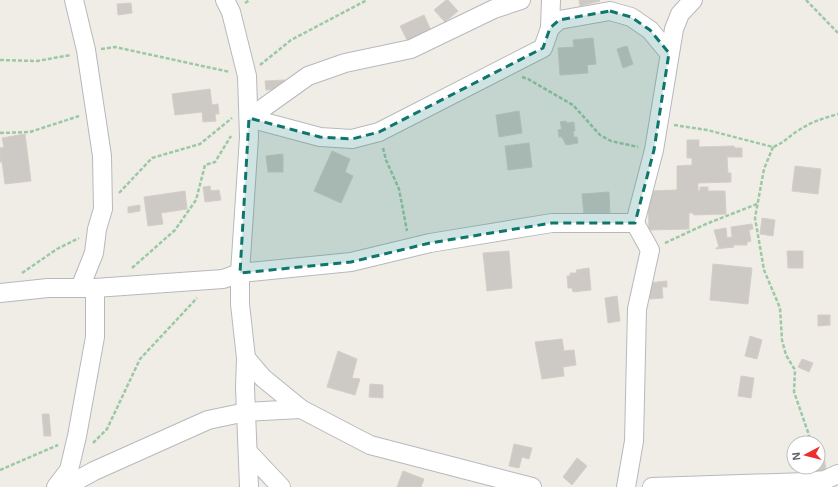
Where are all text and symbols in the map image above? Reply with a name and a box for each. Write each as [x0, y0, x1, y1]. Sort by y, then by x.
north arrow [786, 435, 826, 475]
text: N [790, 451, 803, 461]

